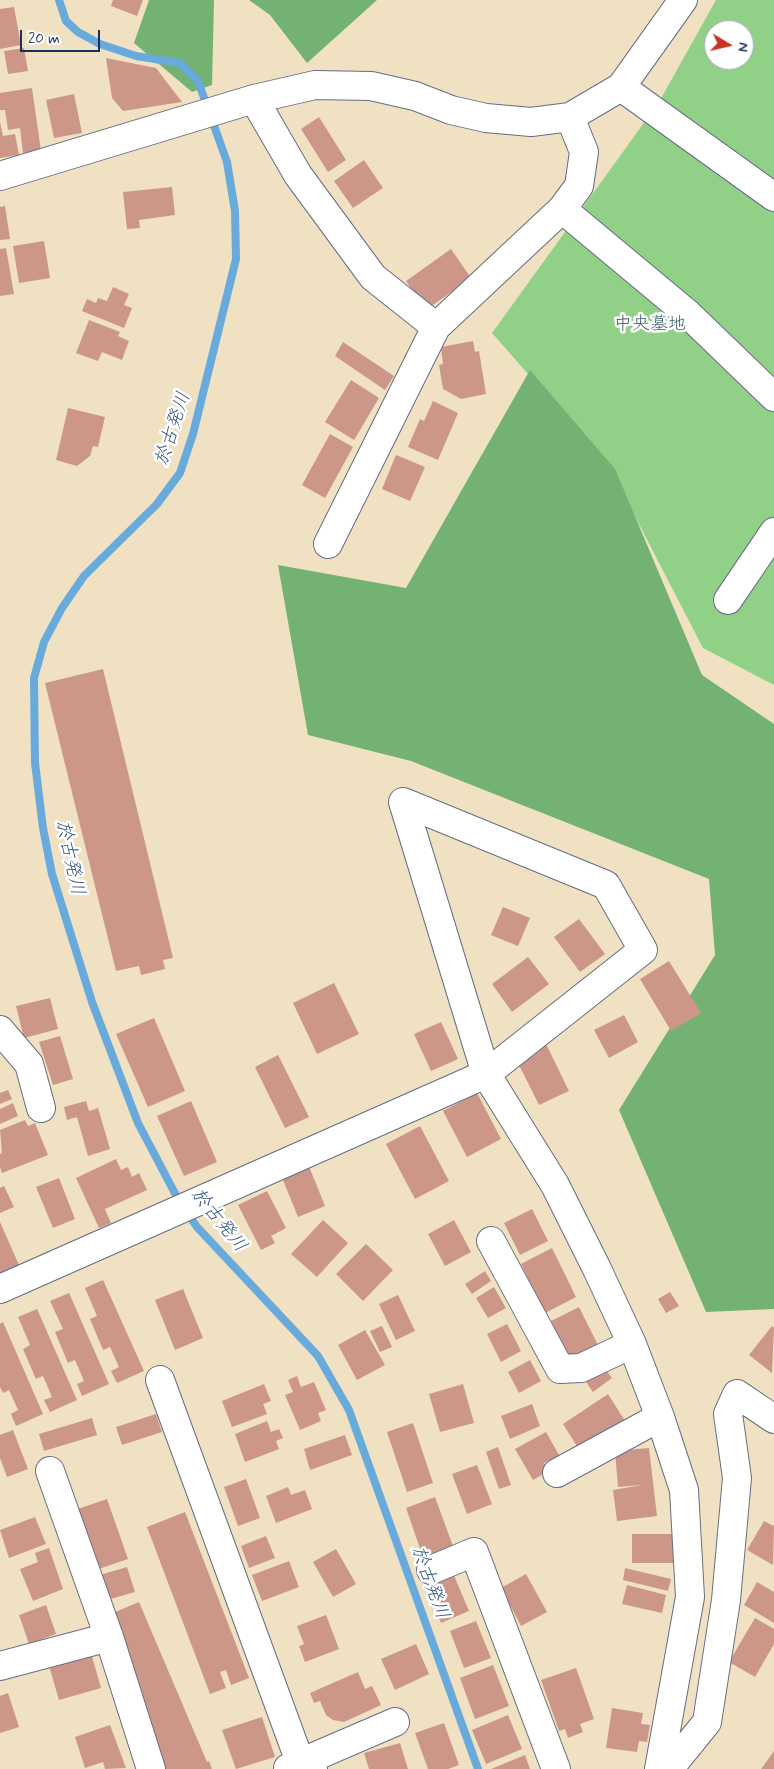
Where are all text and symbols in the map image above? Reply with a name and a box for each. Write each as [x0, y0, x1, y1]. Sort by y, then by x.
scale bar [22, 20, 102, 52]
north arrow [704, 20, 754, 70]
text: 20 m [28, 29, 60, 49]
text: N [733, 41, 752, 53]
park label: 中央墓地 [614, 314, 686, 336]
water label: 於古発川 [151, 389, 197, 469]
water label: 於古発川 [50, 818, 88, 898]
water label: 於古発川 [185, 1184, 251, 1258]
water label: 於古発川 [405, 1543, 453, 1623]

